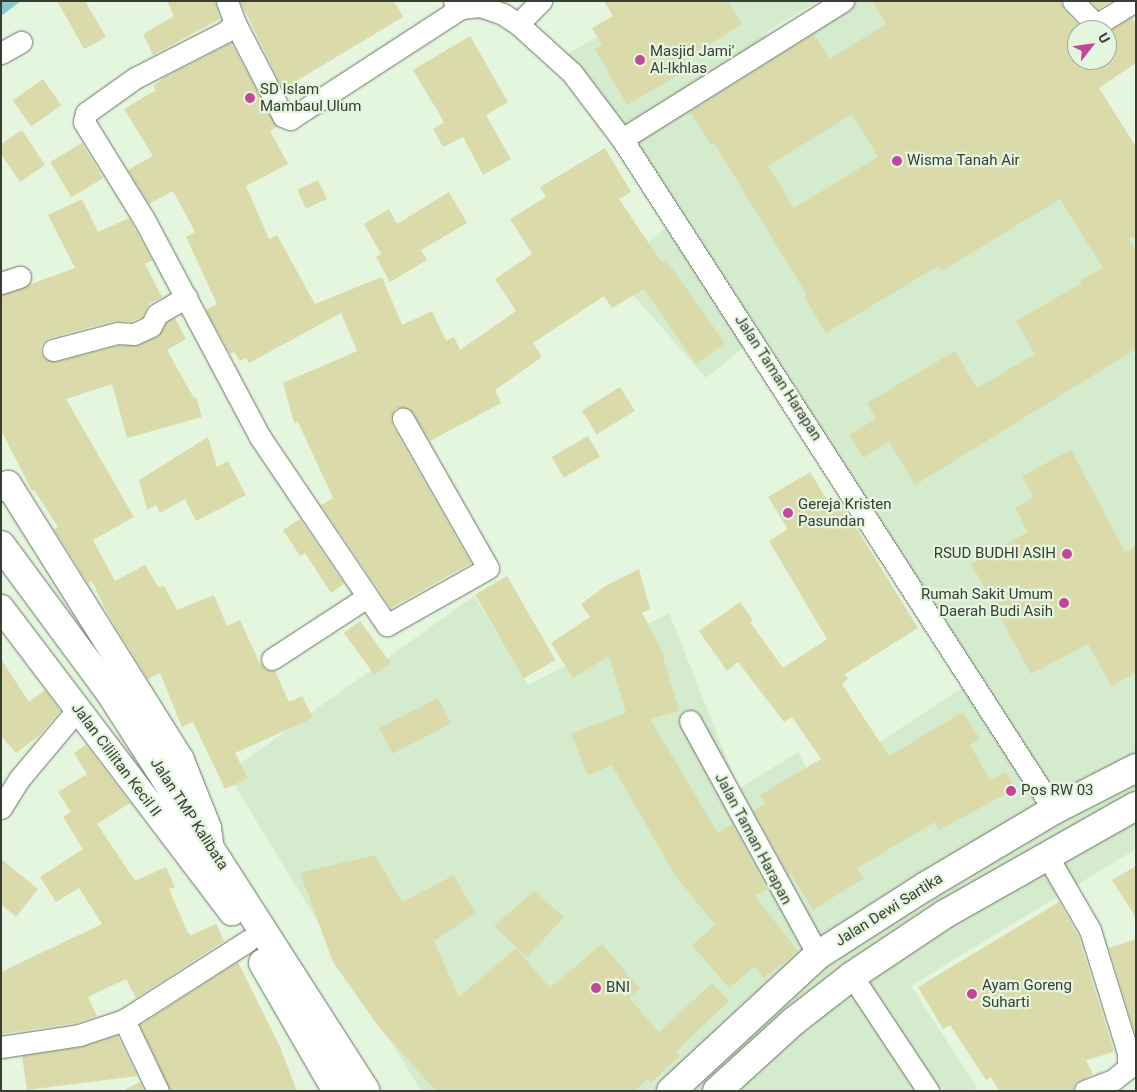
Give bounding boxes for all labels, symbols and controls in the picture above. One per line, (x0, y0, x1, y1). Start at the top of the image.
north arrow (1067, 20, 1117, 70)
text: U (1095, 30, 1113, 46)
place label: Masjid Jami' Al-Ikhlas (650, 42, 734, 77)
marker: Masjid Jami' Al-Ikhlas (634, 54, 646, 66)
place label: SD Islam Mambaul Ulum (260, 80, 361, 115)
marker: SD Islam Mambaul Ulum (244, 92, 256, 104)
place label: Wisma Tanah Air (907, 152, 1020, 170)
marker: Wisma Tanah Air (891, 155, 903, 167)
street label: Jalan Taman Harapan (731, 312, 825, 444)
place label: Gereja Kristen Pasundan (798, 495, 892, 530)
marker: Gereja Kristen Pasundan (782, 507, 794, 519)
place label: RSUD BUDHI ASIH (934, 545, 1056, 563)
marker: RSUD BUDHI ASIH (1060, 547, 1074, 561)
place label: Rumah Sakit Umum Daerah Budi Asih (921, 585, 1053, 620)
marker: Rumah Sakit Umum Daerah Budi Asih (1057, 596, 1071, 610)
street label: Jalan Cililitan Kecil II (67, 700, 165, 820)
street label: Jalan TMP Kalibata (146, 755, 232, 873)
street label: Jalan Taman Harapan (711, 770, 795, 908)
place label: Pos RW 03 (1021, 782, 1094, 800)
marker: Pos RW 03 (1005, 785, 1017, 797)
street label: Jalan Dewi Sartika (832, 870, 946, 950)
place label: Ayam Goreng Suharti (982, 976, 1072, 1011)
place label: BNI (606, 979, 630, 997)
marker: BNI (590, 982, 602, 994)
marker: Ayam Goreng Suharti (966, 988, 978, 1000)

